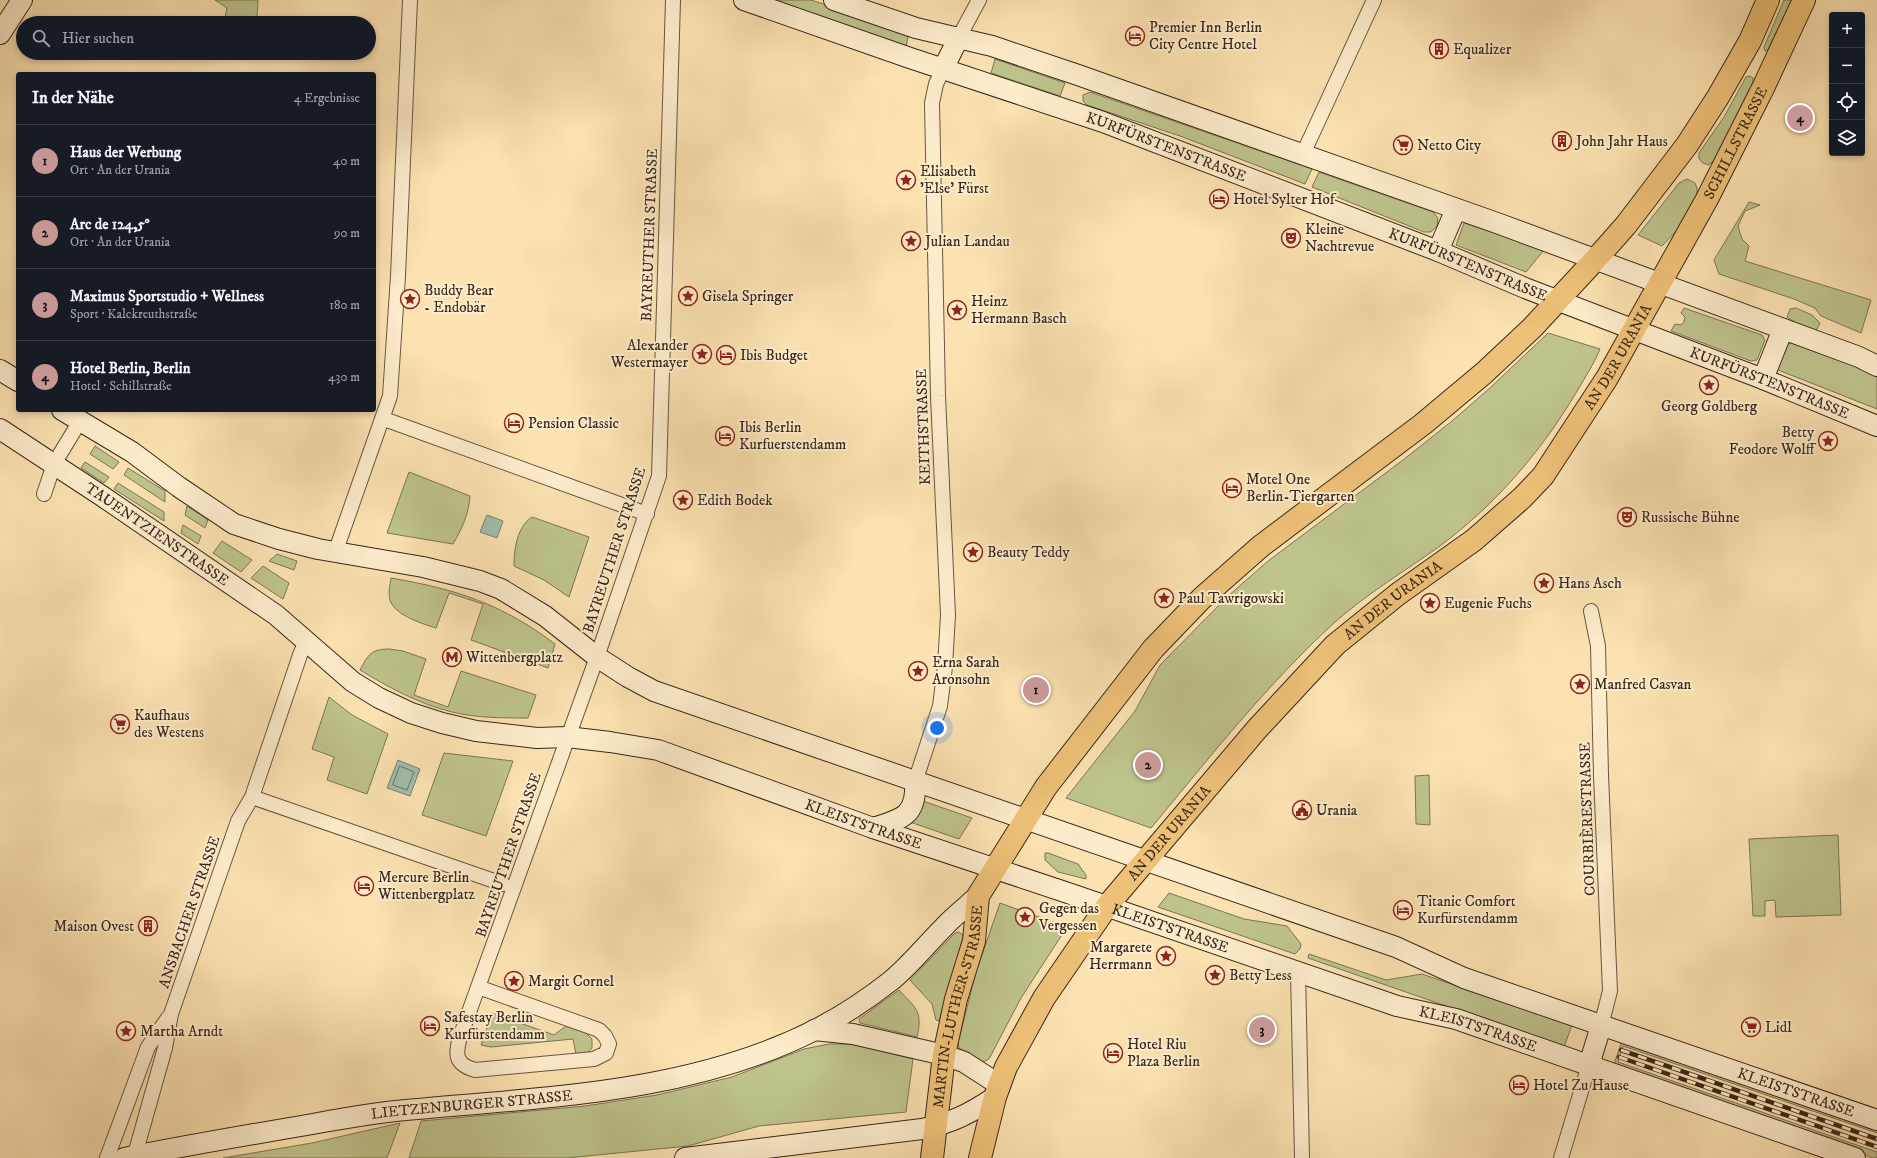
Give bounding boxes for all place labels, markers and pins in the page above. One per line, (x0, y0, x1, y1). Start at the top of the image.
place label: Premier Inn Berlin City Centre Hotel (1149, 18, 1262, 54)
hotel icon: Premier Inn Berlin City Centre Hotel (1124, 25, 1146, 47)
building icon: Equalizer (1428, 38, 1450, 60)
place label: Equalizer (1453, 40, 1512, 59)
pin: 4 (1787, 103, 1813, 133)
building icon: John Jahr Haus (1551, 130, 1573, 152)
place label: John Jahr Haus (1574, 132, 1668, 151)
supermarket icon: Netto City (1392, 134, 1414, 156)
place label: Netto City (1417, 136, 1482, 155)
place label: Elisabeth 'Else' Fürst (920, 162, 989, 198)
place icon: Elisabeth 'Else' Fürst (895, 169, 917, 191)
hotel icon: Hotel Sylter Hof (1208, 188, 1230, 210)
place label: Hotel Sylter Hof (1233, 190, 1337, 209)
place label: Kleine Nachtrevue (1305, 220, 1374, 256)
theatre icon: Kleine Nachtrevue (1280, 227, 1302, 249)
place icon: Julian Landau (900, 230, 922, 252)
place label: Julian Landau (923, 232, 1010, 251)
place label: Buddy Bear - Endobär (424, 281, 494, 317)
place icon: Gisela Springer (677, 285, 699, 307)
place label: Gisela Springer (702, 287, 794, 306)
place icon: Buddy Bear - Endobär (399, 288, 421, 310)
place label: Heinz Hermann Basch (971, 292, 1067, 328)
place icon: Heinz Hermann Basch (946, 299, 968, 321)
place label: Alexander Westermayer (610, 336, 688, 372)
place icon: Alexander Westermayer (691, 343, 713, 365)
hotel icon: Ibis Budget (715, 344, 737, 366)
place label: Ibis Budget (740, 346, 808, 365)
place icon: Georg Goldberg (1698, 374, 1720, 396)
place label: Georg Goldberg (1661, 397, 1758, 416)
hotel icon: Pension Classic (503, 412, 525, 434)
place label: Pension Classic (528, 414, 620, 433)
place label: Ibis Berlin Kurfuerstendamm (739, 418, 846, 454)
place label: Betty Feodore Wolff (1729, 423, 1817, 459)
hotel icon: Ibis Berlin Kurfuerstendamm (714, 425, 736, 447)
place icon: Betty Feodore Wolff (1817, 430, 1839, 452)
place label: Motel One Berlin-Tiergarten (1246, 470, 1355, 506)
hotel icon: Motel One Berlin-Tiergarten (1221, 477, 1243, 499)
place icon: Edith Bodek (672, 489, 694, 511)
place label: Edith Bodek (697, 491, 773, 510)
theatre icon: Russische Bühne (1616, 506, 1638, 528)
place label: Russische Bühne (1641, 508, 1739, 527)
place icon: Beauty Teddy (962, 541, 984, 563)
place label: Beauty Teddy (987, 543, 1070, 562)
place icon: Hans Asch (1533, 572, 1555, 594)
place label: Hans Asch (1558, 574, 1622, 593)
place icon: Paul Tawrigowski (1153, 587, 1175, 609)
place label: Paul Tawrigowski (1178, 589, 1284, 608)
place icon: Eugenie Fuchs (1419, 592, 1441, 614)
place label: Eugenie Fuchs (1444, 594, 1532, 613)
metro station icon: Wittenbergplatz (441, 646, 463, 668)
place label: Wittenbergplatz (465, 648, 563, 667)
place label: Erna Sarah Aronsohn (932, 653, 1000, 689)
place icon: Erna Sarah Aronsohn (907, 660, 929, 682)
place icon: Manfred Casvan (1569, 673, 1591, 695)
pin: 1 (1023, 675, 1049, 705)
place label: Manfred Casvan (1594, 675, 1692, 694)
place label: Kaufhaus des Westens (134, 706, 204, 742)
supermarket icon: Kaufhaus des Westens (109, 713, 131, 735)
pin: 2 (1135, 750, 1161, 780)
public building icon: Urania (1291, 799, 1313, 821)
place label: Urania (1316, 801, 1358, 820)
place label: Mercure Berlin Wittenbergplatz (377, 868, 475, 904)
hotel icon: Mercure Berlin Wittenbergplatz (353, 875, 375, 897)
place label: Titanic Comfort Kurfürstendamm (1417, 892, 1518, 928)
place label: Gegen das Vergessen (1038, 899, 1099, 935)
hotel icon: Titanic Comfort Kurfürstendamm (1392, 899, 1414, 921)
place icon: Gegen das Vergessen (1014, 906, 1036, 928)
building icon: Maison Ovest (137, 915, 159, 937)
place label: Maison Ovest (53, 917, 134, 936)
place label: Margarete Herrmann (1089, 938, 1152, 974)
place icon: Margarete Herrmann (1155, 945, 1177, 967)
place icon: Betty Less (1204, 964, 1226, 986)
place label: Betty Less (1229, 966, 1292, 985)
place icon: Margit Cornel (503, 970, 525, 992)
place label: Margit Cornel (528, 972, 615, 991)
place label: Safestay Berlin Kurfürstendamm (444, 1008, 545, 1044)
hotel icon: Safestay Berlin Kurfürstendamm (419, 1015, 441, 1037)
pin: 3 (1249, 1015, 1275, 1045)
supermarket icon: Lidl (1740, 1016, 1762, 1038)
place label: Lidl (1765, 1018, 1792, 1037)
place icon: Martha Arndt (115, 1020, 137, 1042)
place label: Martha Arndt (140, 1022, 223, 1041)
place label: Hotel Riu Plaza Berlin (1127, 1035, 1200, 1071)
hotel icon: Hotel Riu Plaza Berlin (1102, 1042, 1124, 1064)
hotel icon: Hotel Zu Hause (1508, 1074, 1530, 1096)
place label: Hotel Zu Hause (1533, 1076, 1629, 1095)

